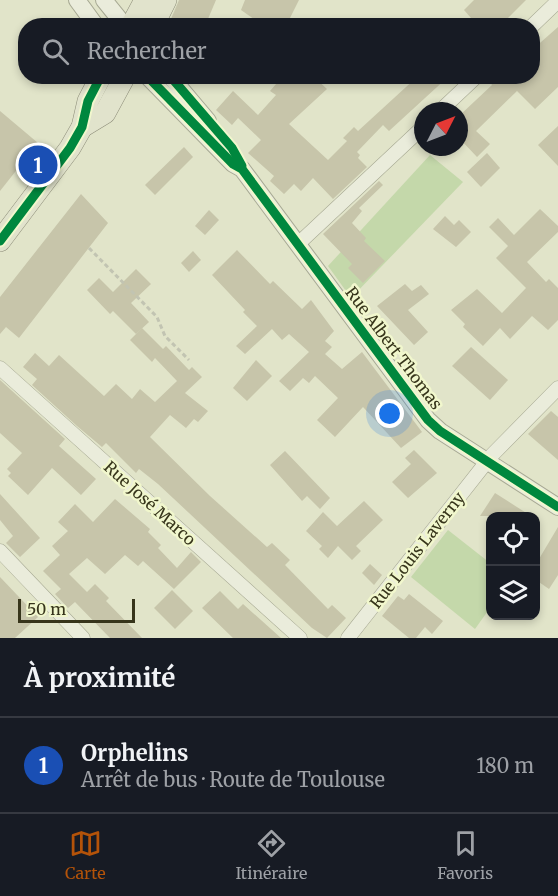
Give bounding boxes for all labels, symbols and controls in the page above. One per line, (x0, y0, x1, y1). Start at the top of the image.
search box (18, 18, 540, 84)
icon: search (39, 35, 72, 68)
text: Rechercher (87, 37, 207, 65)
north arrow (414, 102, 468, 156)
pin: 1 (18, 142, 57, 188)
street label: Rue Albert Thomas (341, 283, 447, 413)
your location (375, 399, 404, 428)
street label: Rue José Marco (100, 457, 200, 549)
street label: Rue Louis Laverny (365, 487, 469, 612)
map controls (486, 512, 540, 620)
button: locate (486, 512, 540, 566)
button: layers (486, 566, 540, 620)
scale bar (18, 596, 135, 624)
text: 50 m (27, 599, 66, 619)
text: À proximité (24, 661, 175, 694)
text: Orphelins (81, 739, 188, 767)
text: 1 (39, 753, 48, 778)
text: 180 m (476, 753, 534, 778)
text: Arrêt de bus · Route de Toulouse (81, 767, 385, 792)
tab: Carte (65, 827, 106, 883)
tab: Itinéraire (235, 827, 307, 883)
tab: Favoris (437, 827, 493, 883)

